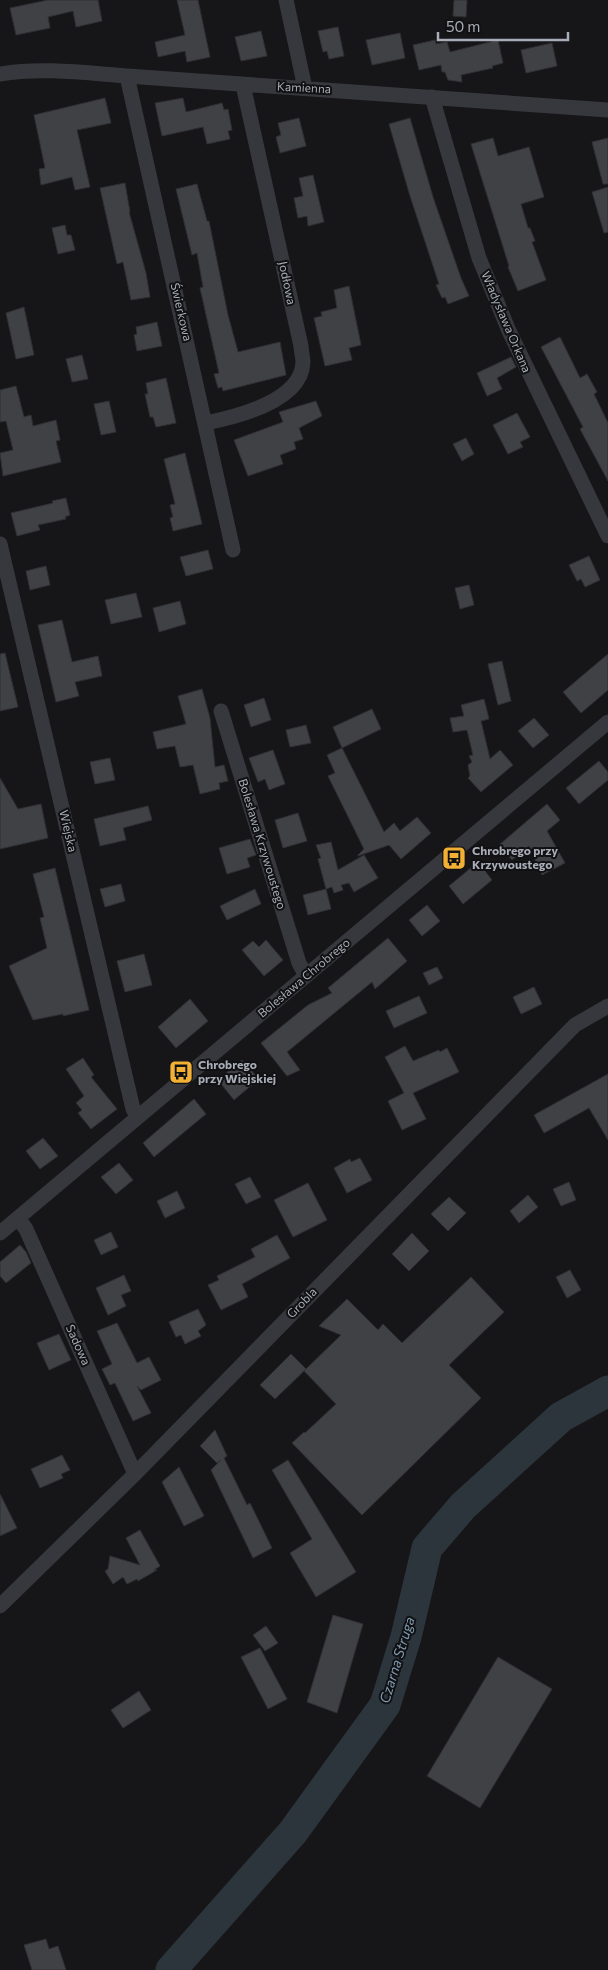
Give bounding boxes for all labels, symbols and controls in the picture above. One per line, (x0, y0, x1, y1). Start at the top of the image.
scale bar (438, 10, 568, 42)
text: 50 m (446, 17, 480, 35)
street label: Kamienna (277, 79, 332, 95)
street label: Jodłowa (276, 260, 299, 306)
street label: Władysława Orkana (479, 269, 535, 374)
street label: Świerkowa (168, 281, 195, 342)
street label: Bolesława Krzywoustego (236, 777, 290, 911)
street label: Wiejska (57, 808, 81, 853)
place label: Chrobrego przy Krzywoustego (472, 843, 558, 871)
bus stop icon: Chrobrego przy Krzywoustego (441, 845, 467, 871)
street label: Bolesława Chrobrego (254, 935, 352, 1020)
place label: Chrobrego przy Wiejskiej (198, 1057, 276, 1085)
bus stop icon: Chrobrego przy Wiejskiej (168, 1059, 194, 1085)
street label: Grobla (283, 1284, 319, 1320)
street label: Sadowa (64, 1322, 94, 1367)
water label: Czarna Struga (375, 1615, 418, 1705)

